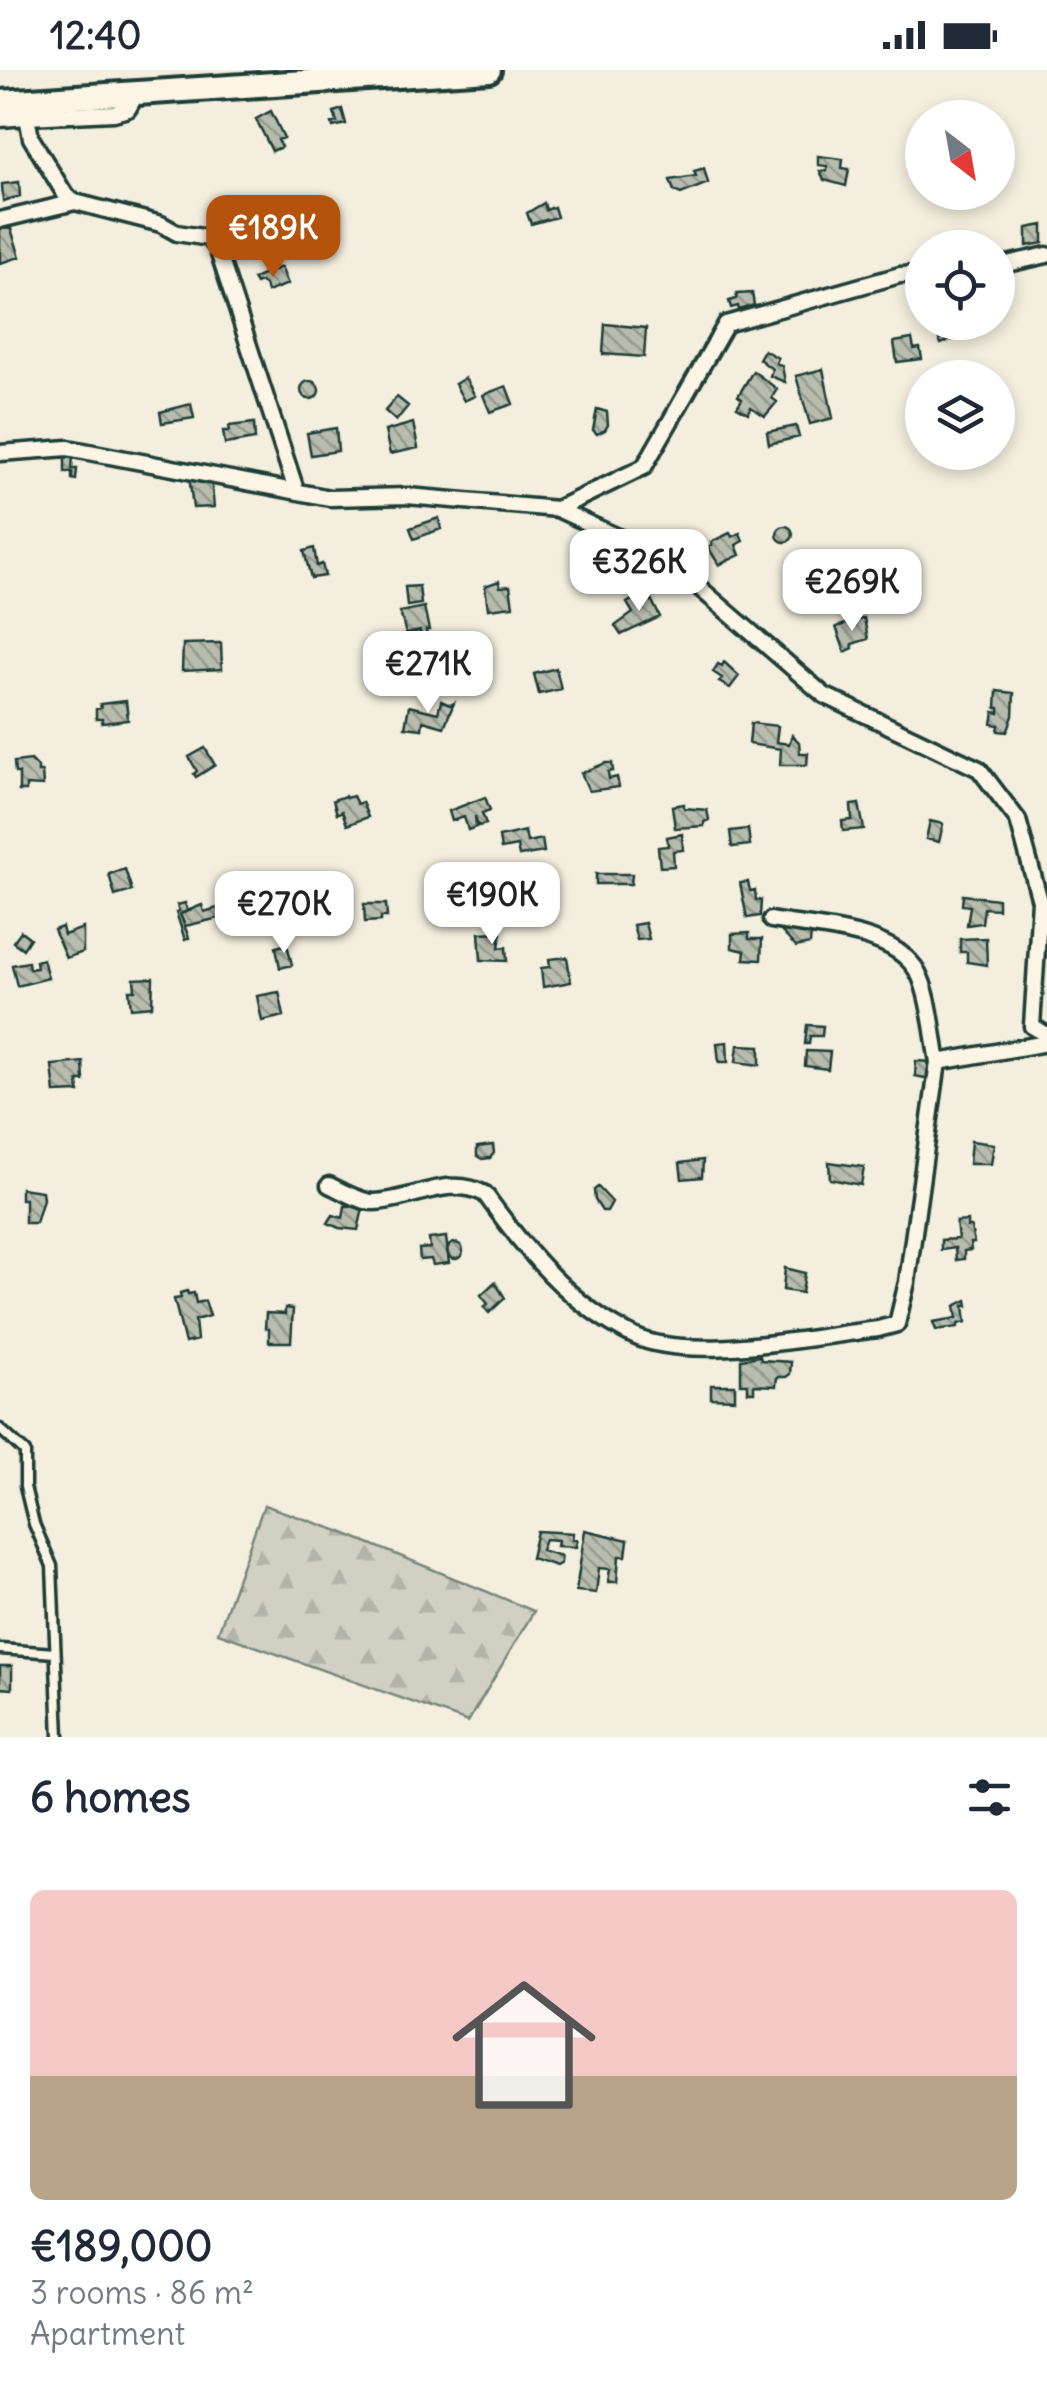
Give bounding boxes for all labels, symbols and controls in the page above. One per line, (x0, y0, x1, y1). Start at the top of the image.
text: 12:40 (50, 12, 141, 59)
north arrow (905, 100, 1015, 210)
map controls (905, 100, 1015, 470)
pin: €189K (203, 195, 343, 280)
text: €189K (228, 207, 318, 248)
button: locate (905, 230, 1015, 340)
button: layers (905, 360, 1015, 470)
pin: €326K (569, 529, 709, 614)
text: €326K (592, 541, 686, 582)
pin: €269K (782, 549, 922, 634)
text: €269K (805, 561, 899, 602)
pin: €271K (358, 631, 498, 716)
text: €271K (385, 643, 471, 684)
pin: €190K (422, 862, 562, 947)
pin: €270K (214, 871, 354, 956)
text: €190K (446, 874, 538, 915)
text: €270K (237, 883, 331, 924)
icon: filters (962, 1770, 1017, 1825)
text: 6 homes (30, 1771, 191, 1823)
icon: home (434, 1955, 614, 2135)
text: €189,000 (30, 2220, 212, 2272)
text: 3 rooms · 86 m² (30, 2272, 254, 2313)
text: Apartment (30, 2313, 185, 2354)

